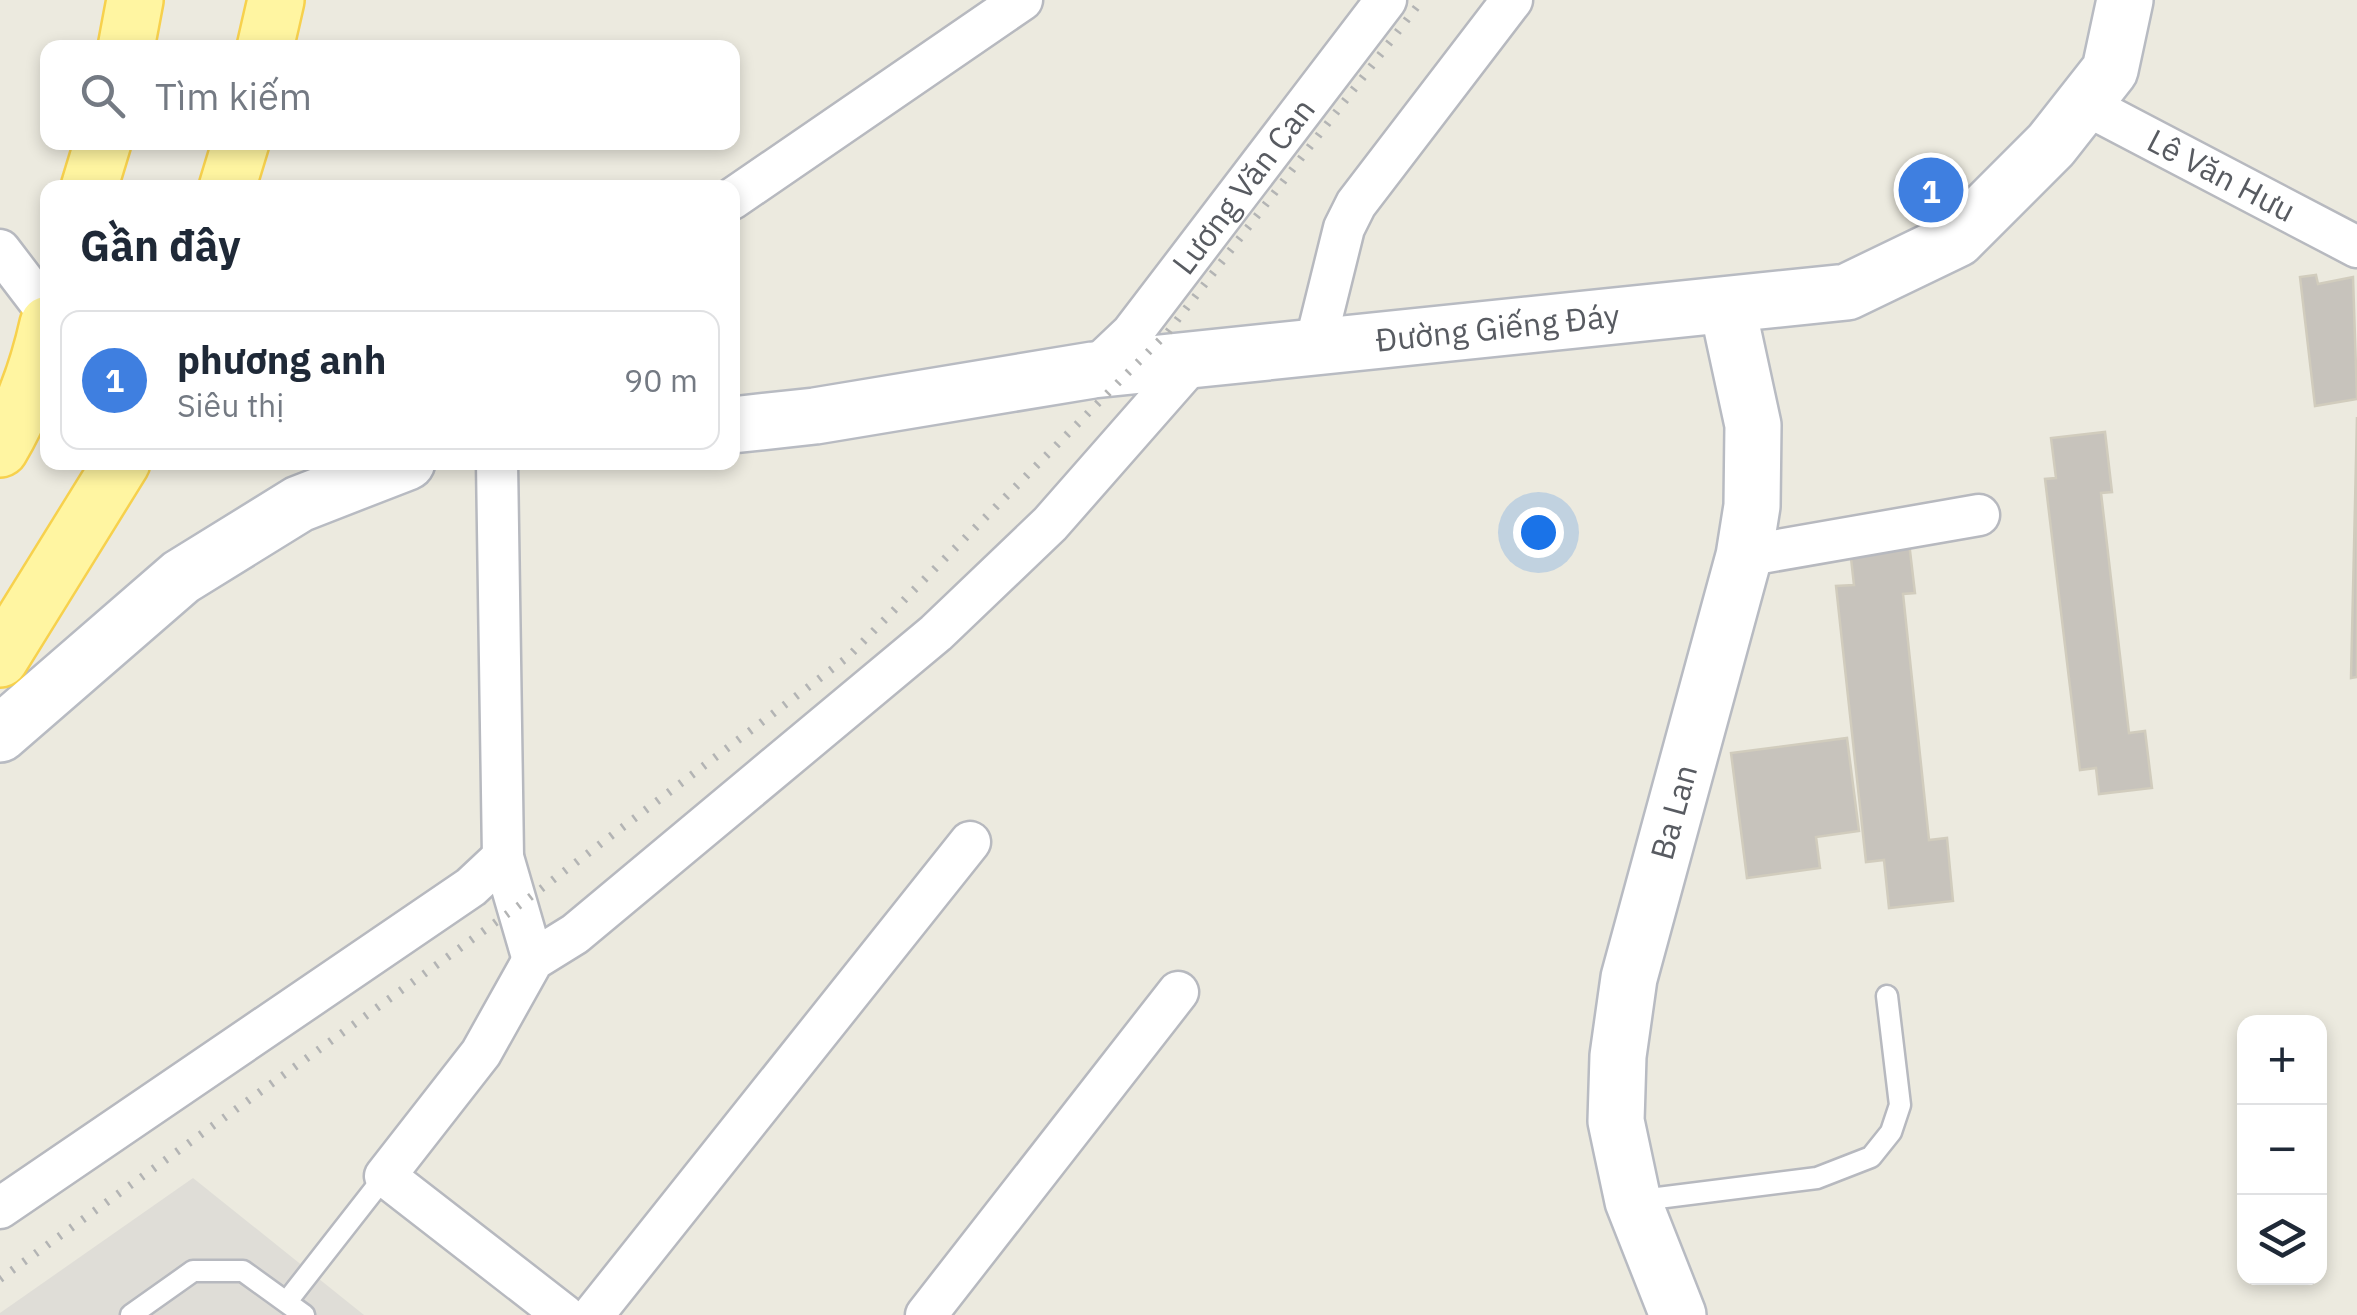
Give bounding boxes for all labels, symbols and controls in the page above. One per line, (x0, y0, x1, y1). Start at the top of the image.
search box (40, 40, 740, 150)
icon: search (75, 68, 130, 123)
text: Tìm kiếm (155, 71, 312, 120)
street label: Lương Văn Can (1162, 89, 1324, 283)
street label: Lê Văn Hưu (2141, 119, 2303, 231)
pin: 1 (1898, 152, 1964, 228)
text: Gần đây (80, 218, 241, 273)
street label: Đường Giếng Đáy (1373, 294, 1622, 361)
text: phương anh (177, 335, 386, 384)
text: 1 (105, 359, 124, 401)
text: 90 m (624, 359, 698, 401)
text: Siêu thị (177, 384, 284, 426)
your location (1513, 507, 1564, 558)
street label: Ba Lan (1640, 760, 1706, 864)
map controls (2237, 1015, 2327, 1285)
button: + (2237, 1015, 2327, 1105)
button: − (2237, 1105, 2327, 1195)
button: layers (2237, 1195, 2327, 1285)

